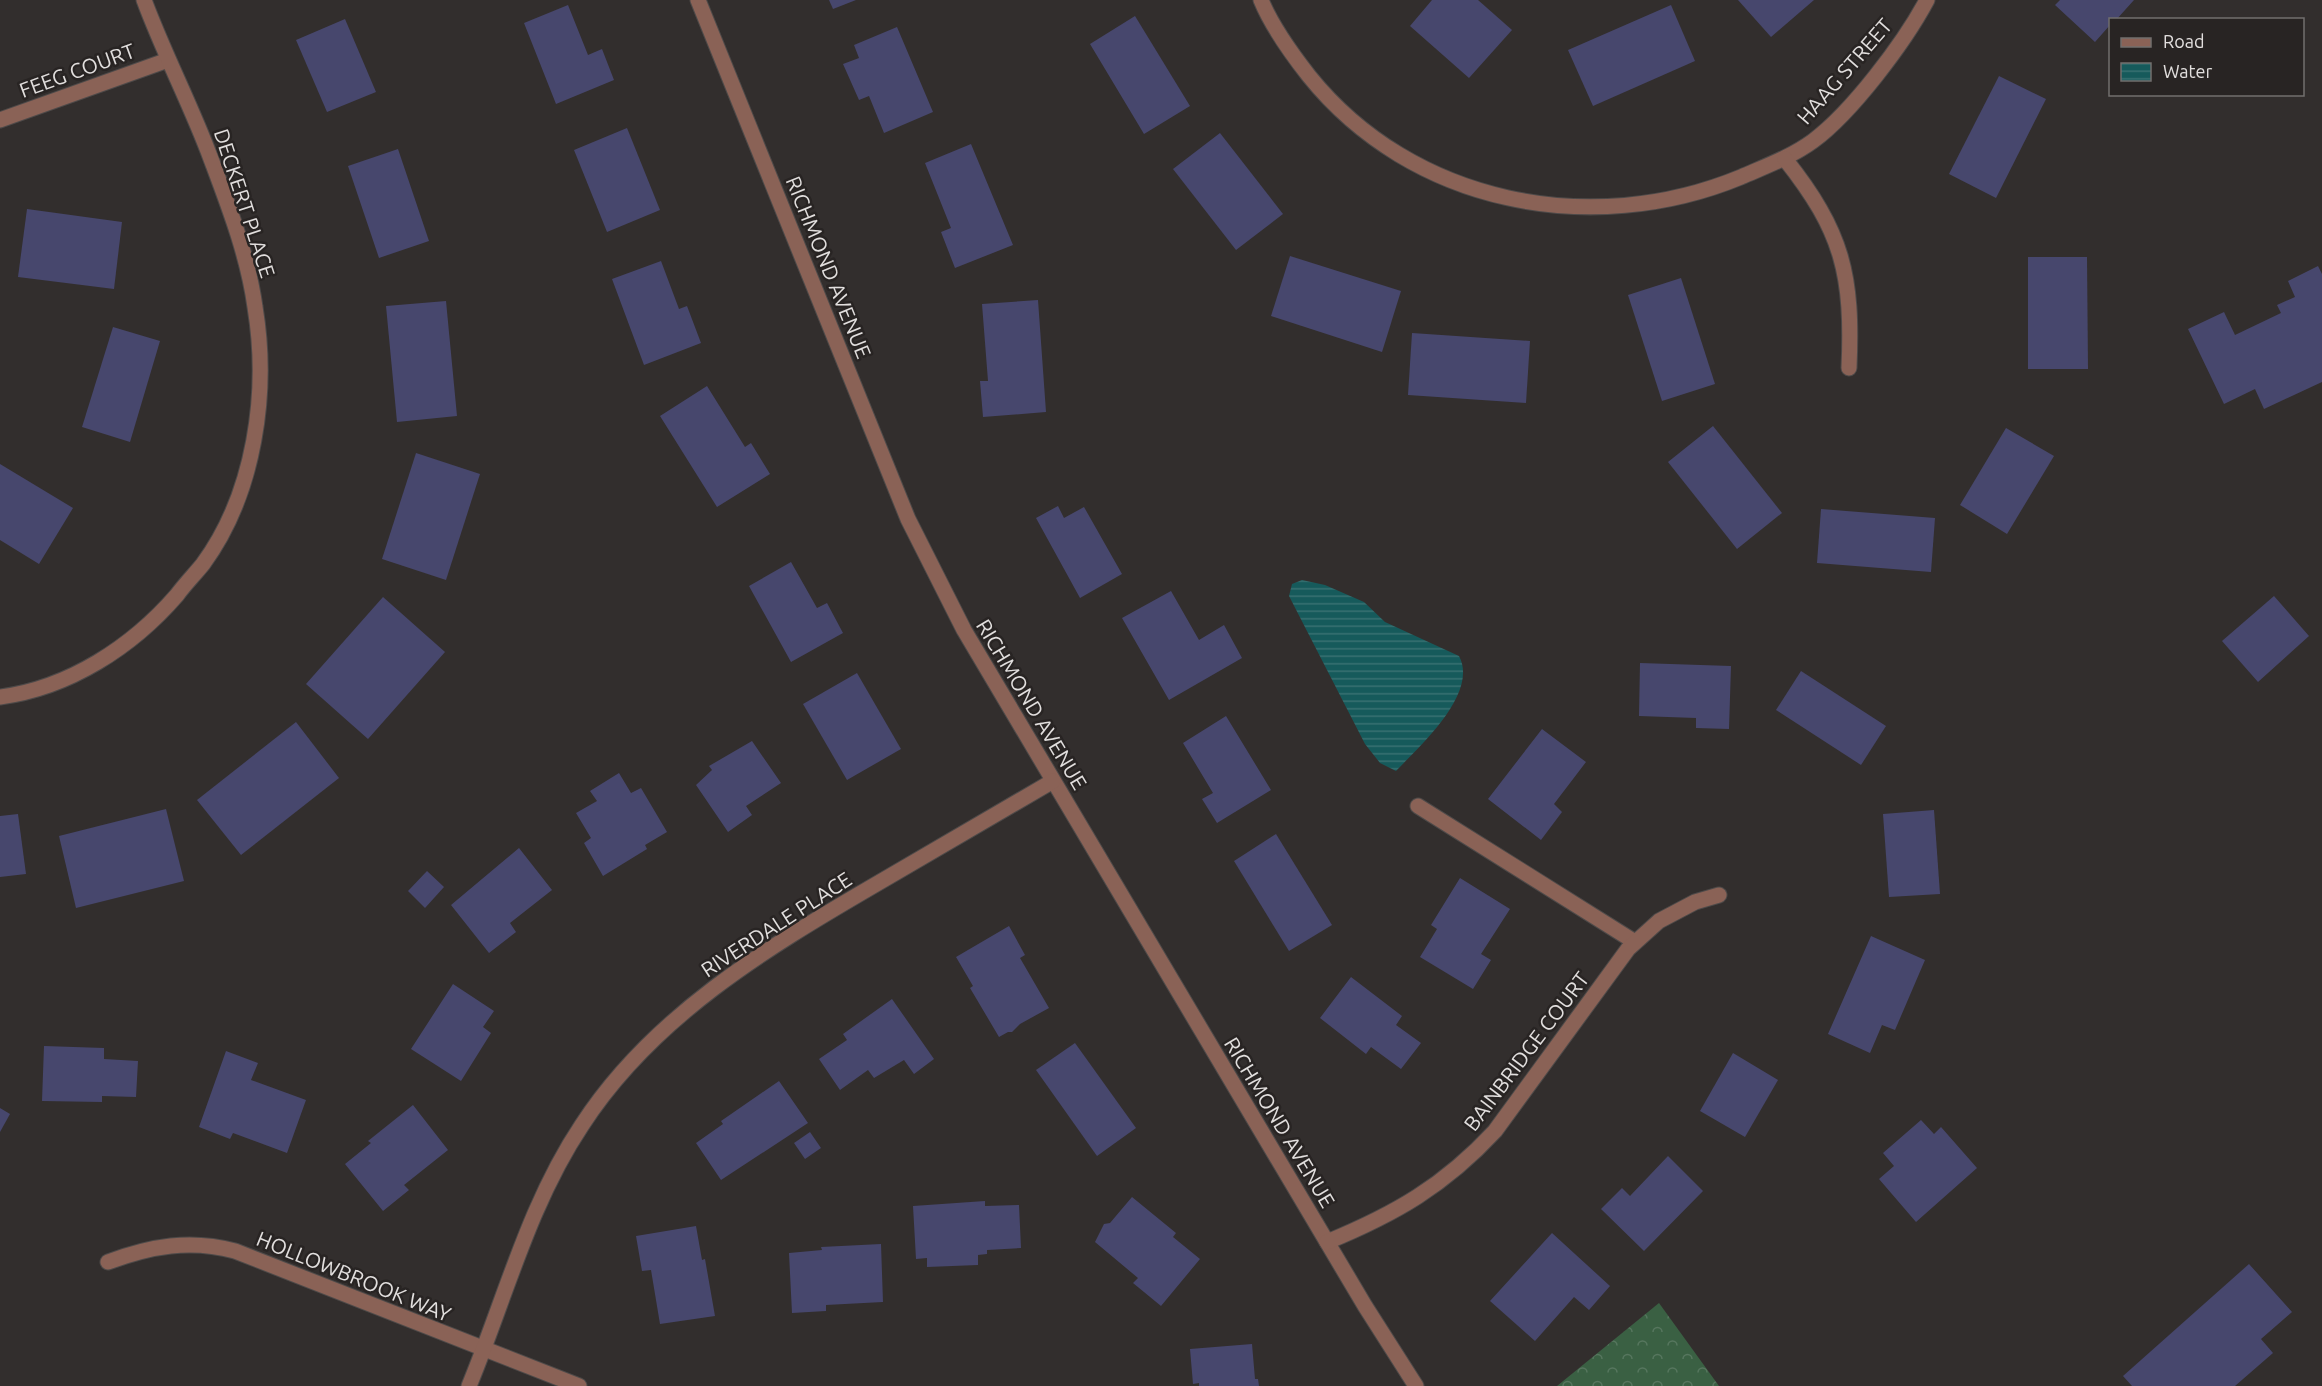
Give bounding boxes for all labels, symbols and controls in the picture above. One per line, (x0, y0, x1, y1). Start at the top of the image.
street label: HAAG STREET (1792, 13, 1897, 129)
legend (2109, 18, 2304, 96)
text: Road (2163, 31, 2205, 51)
street label: FEEG COURT (16, 38, 138, 102)
text: Water (2163, 61, 2213, 81)
street label: DECKERT PLACE (210, 125, 280, 281)
street label: RICHMOND AVENUE (782, 173, 876, 361)
street label: RICHMOND AVENUE (972, 615, 1092, 793)
street label: RIVERDALE PLACE (696, 867, 856, 981)
street label: BAINBRIDGE COURT (1458, 967, 1594, 1135)
street label: RICHMOND AVENUE (1220, 1033, 1340, 1211)
street label: HOLLOWBROOK WAY (253, 1226, 455, 1326)

